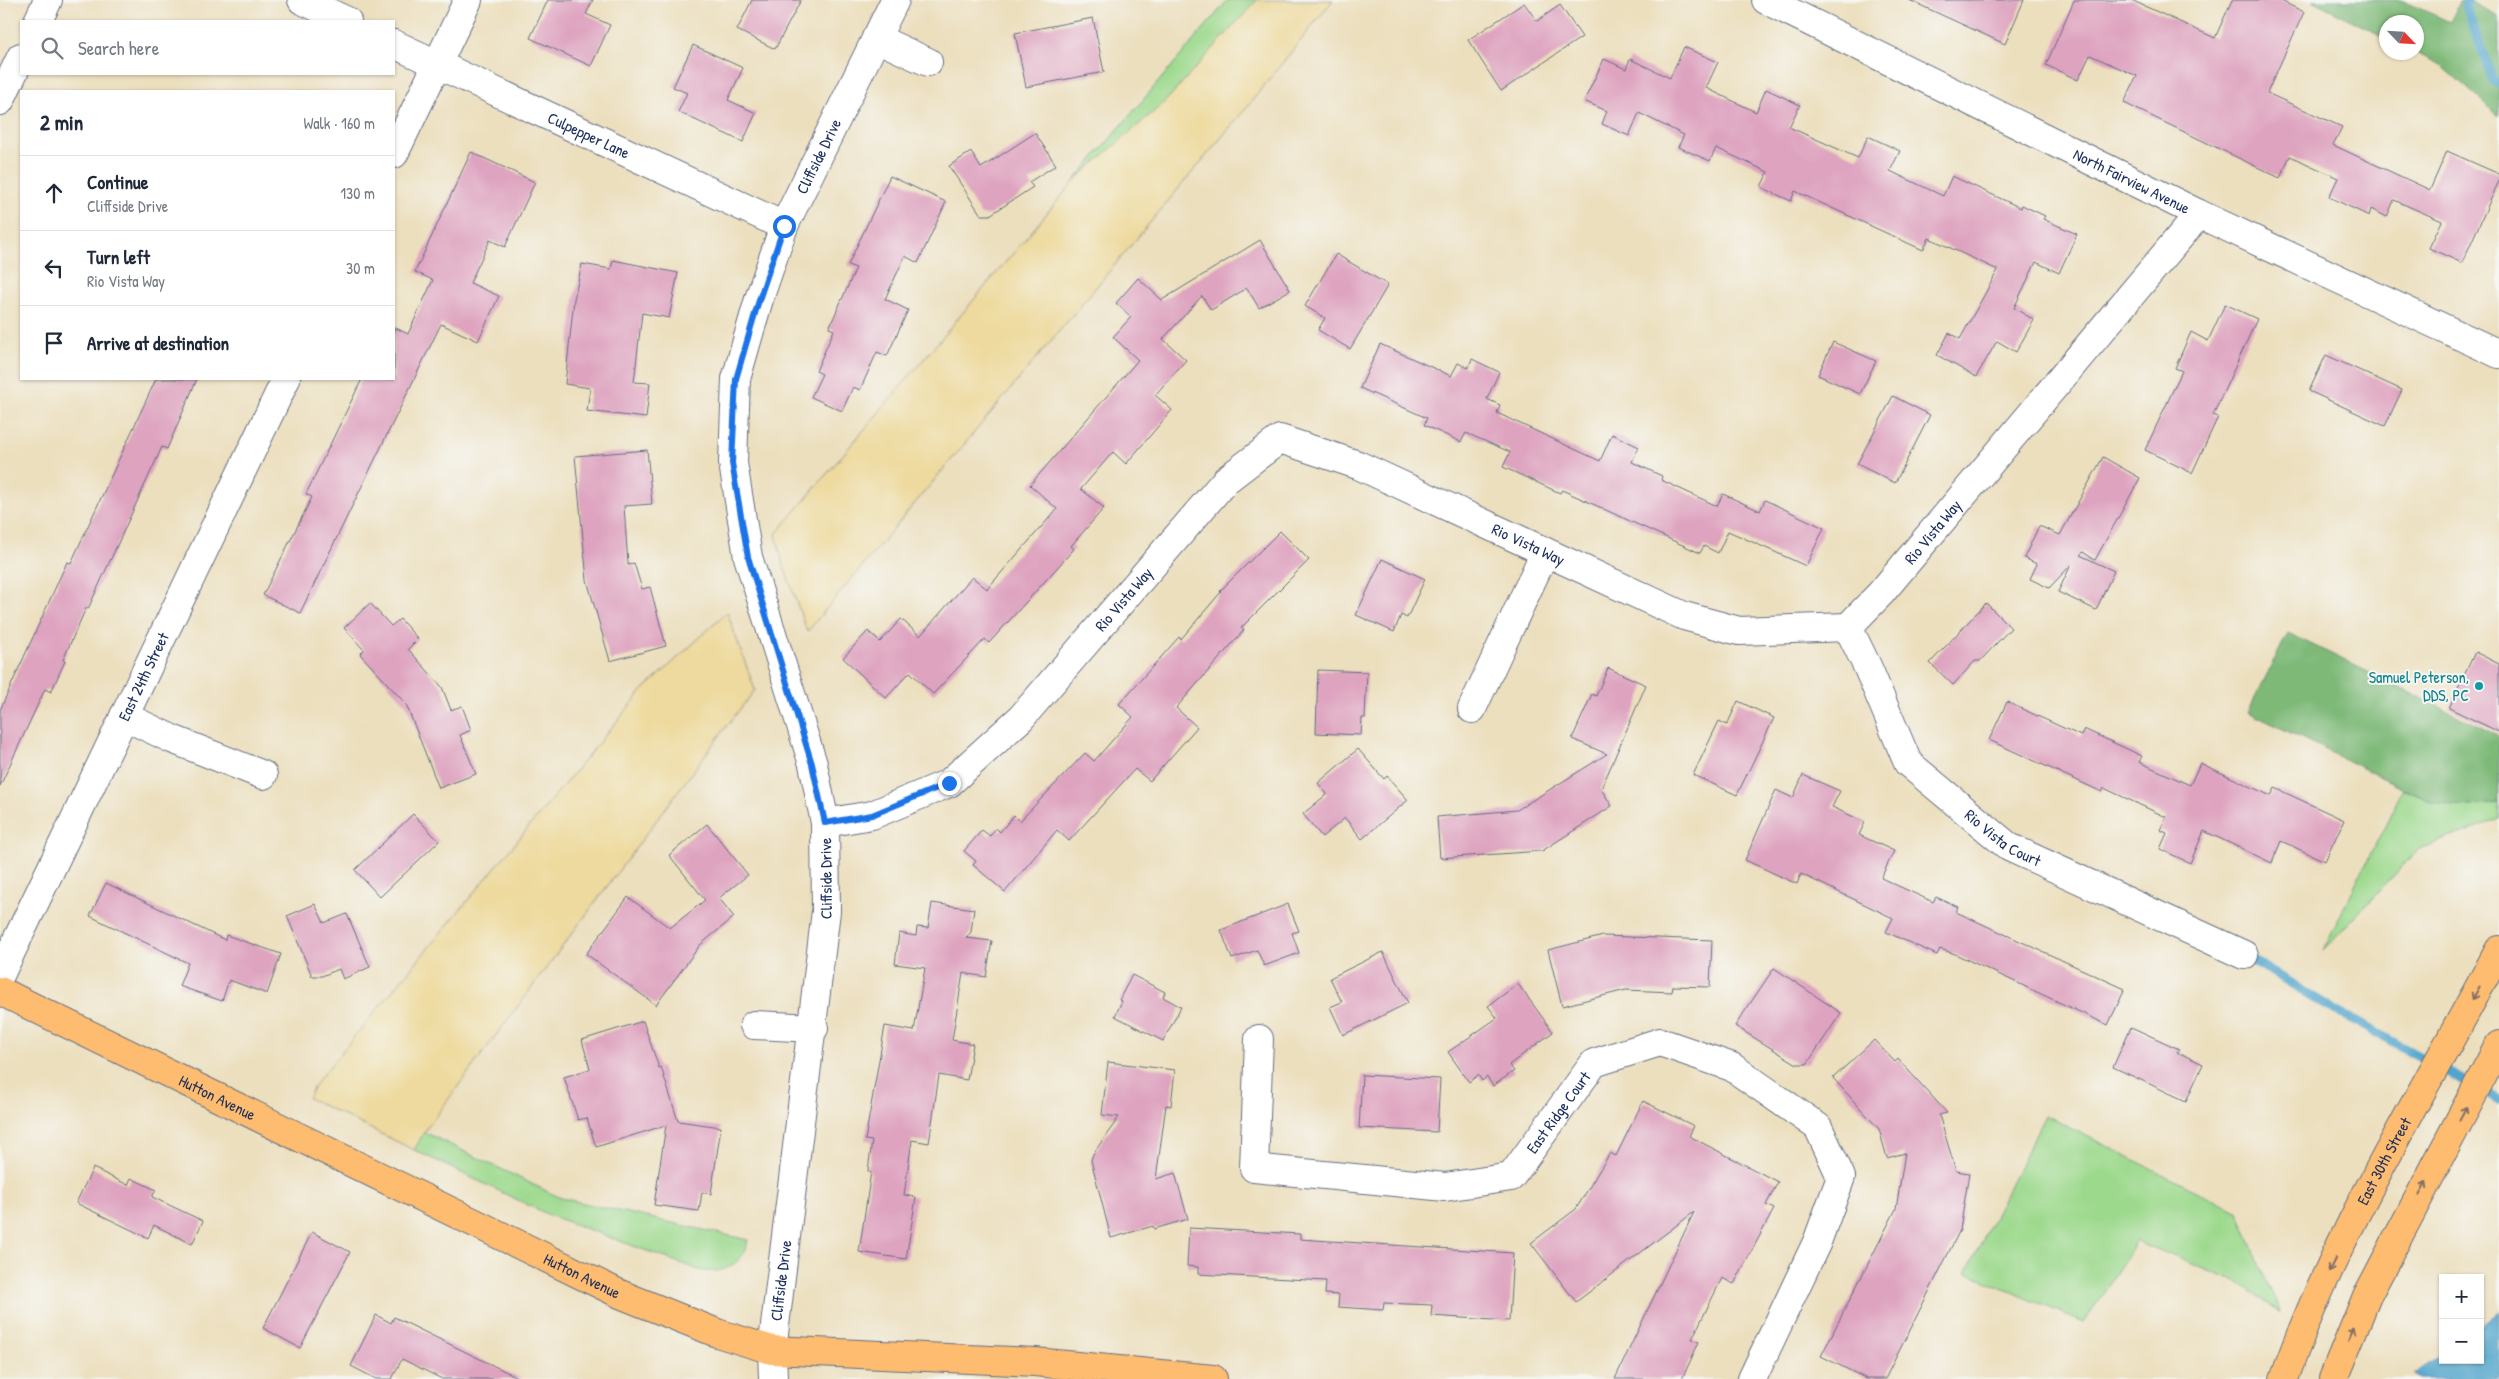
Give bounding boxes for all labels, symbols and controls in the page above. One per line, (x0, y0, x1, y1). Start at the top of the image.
north arrow (2379, 15, 2424, 60)
search box (20, 20, 395, 75)
icon: search (38, 34, 66, 62)
text: Search here (78, 35, 159, 61)
street label: Culpepper Lane (544, 106, 634, 164)
text: 2 min (40, 108, 83, 137)
text: Walk · 160 m (303, 112, 375, 134)
street label: Cliffside Drive (791, 114, 846, 197)
street label: North Fairview Avenue (2070, 143, 2194, 219)
text: Continue (87, 169, 148, 195)
icon: ahead (40, 179, 68, 207)
text: 130 m (340, 182, 375, 204)
text: Cliffside Drive (87, 195, 168, 217)
route start (773, 215, 796, 238)
text: Turn left (87, 244, 150, 270)
icon: left (40, 254, 68, 282)
text: 30 m (346, 257, 375, 279)
text: Rio Vista Way (87, 270, 165, 292)
icon: arrive (40, 329, 68, 357)
text: Arrive at destination (87, 330, 229, 356)
street label: Rio Vista Way (1899, 494, 1966, 569)
street label: Rio Vista Way (1488, 518, 1569, 570)
street label: Rio Vista Way (1090, 562, 1157, 636)
street label: East 24th Street (113, 628, 174, 724)
place label: Samuel Peterson, DDS, PC (2369, 666, 2469, 706)
marker: Samuel Peterson, DDS, PC (2473, 680, 2485, 692)
route end (938, 772, 961, 795)
street label: Rio Vista Court (1960, 804, 2045, 871)
street label: Cliffside Drive (814, 837, 837, 920)
one-way arrow (2471, 985, 2481, 1000)
street label: East Ridge Court (1521, 1066, 1596, 1158)
street label: Hutton Avenue (175, 1069, 260, 1126)
one-way arrow (2458, 1106, 2468, 1121)
street label: East 30th Street (2351, 1113, 2416, 1209)
one-way arrow (2419, 1181, 2428, 1196)
street label: Cliffside Drive (765, 1238, 796, 1322)
street label: Hutton Avenue (540, 1247, 625, 1304)
one-way arrow (2326, 1257, 2336, 1272)
map controls (2439, 1274, 2484, 1364)
button: + (2439, 1274, 2484, 1319)
button: − (2439, 1319, 2484, 1364)
one-way arrow (2346, 1327, 2356, 1342)

